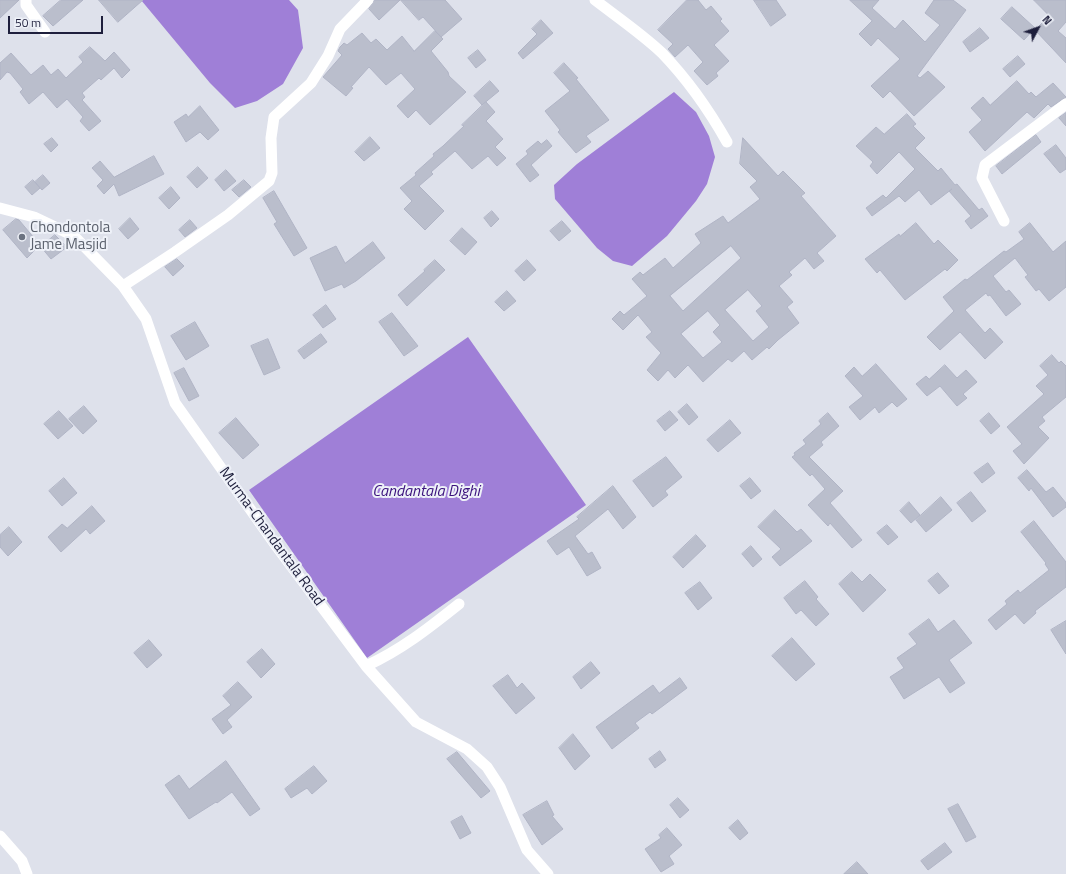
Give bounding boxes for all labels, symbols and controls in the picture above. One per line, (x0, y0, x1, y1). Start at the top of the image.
scale bar (10, 8, 105, 34)
north arrow (1018, 8, 1058, 48)
text: N (1039, 12, 1056, 28)
text: 50 m (15, 13, 41, 32)
place label: Chondontola Jame Masjid (30, 219, 110, 254)
marker: Chondontola Jame Masjid (17, 232, 27, 242)
street label: Murma-Chandantala Road (215, 464, 327, 610)
water label: Candantala Dighi (372, 482, 480, 502)

